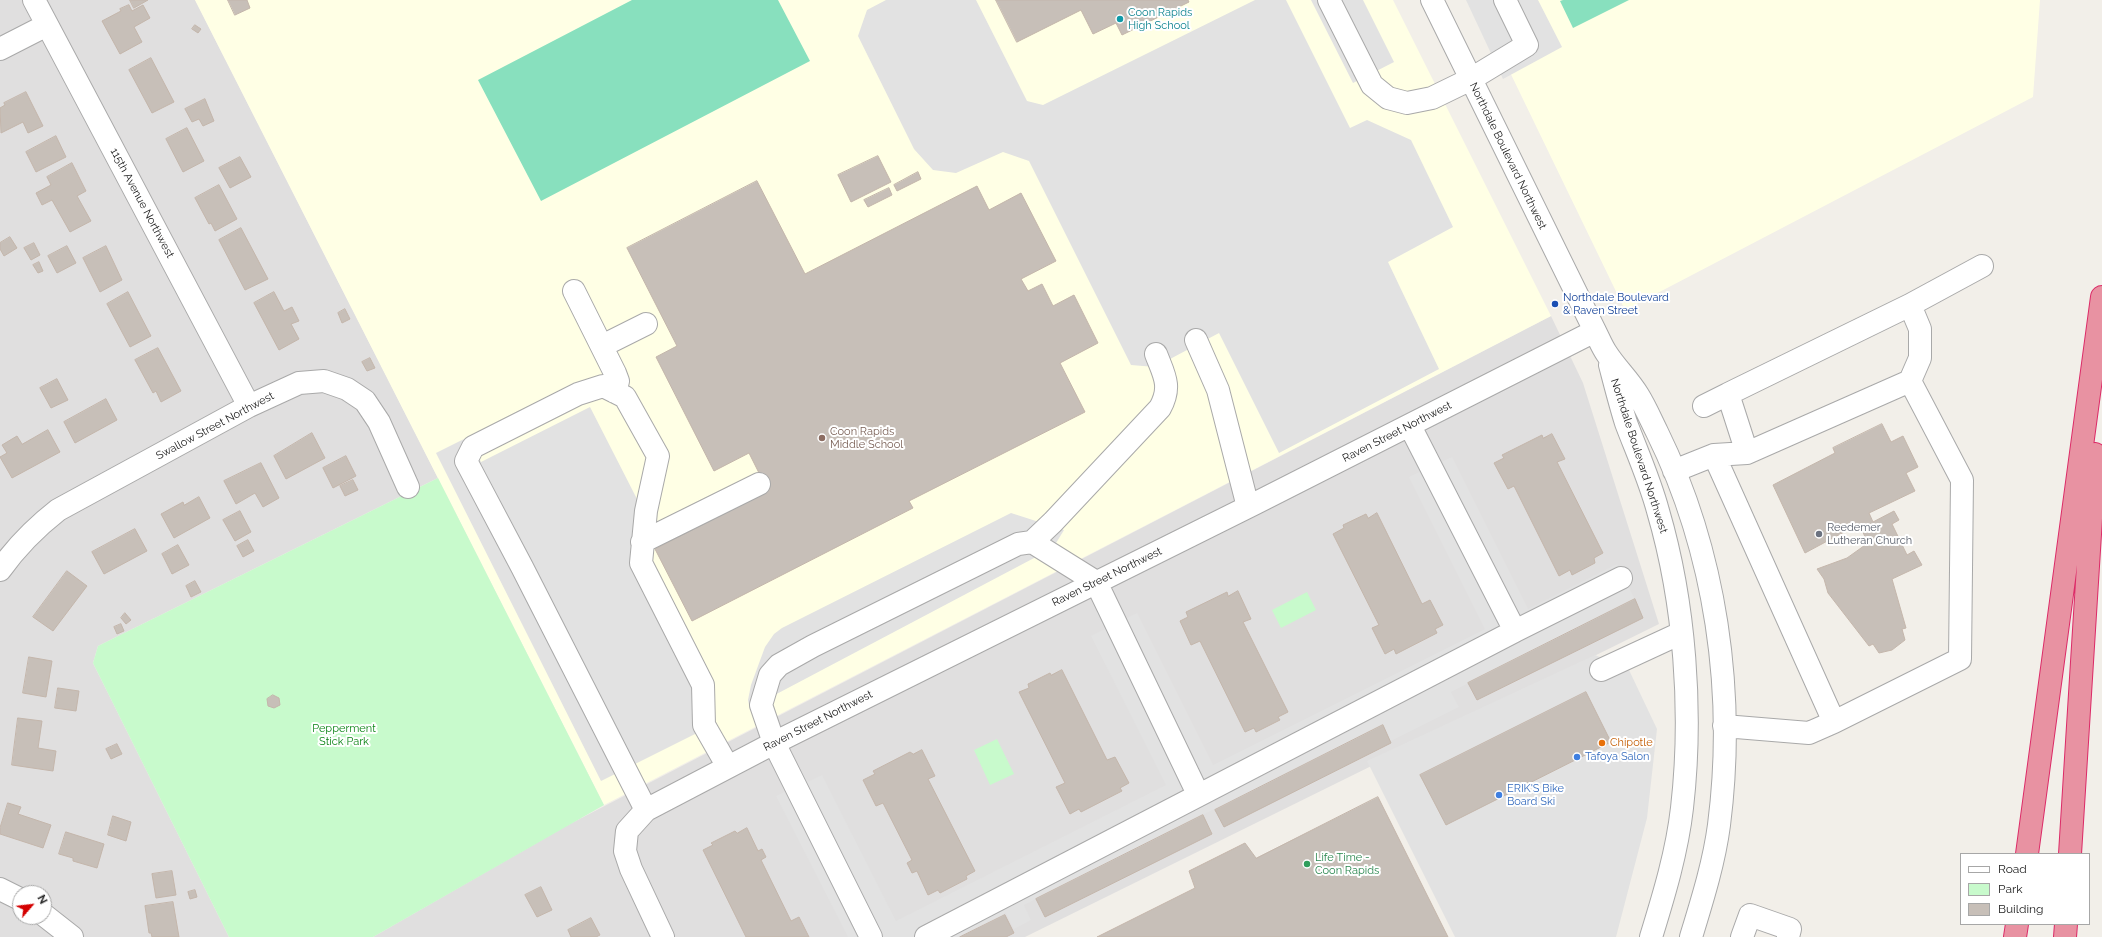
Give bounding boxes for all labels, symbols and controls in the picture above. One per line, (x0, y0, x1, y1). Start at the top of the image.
place label: Coon Rapids High School (1128, 6, 1192, 32)
marker: Coon Rapids High School (1115, 14, 1125, 24)
street label: Northdale Boulevard Northwest (1467, 80, 1549, 232)
street label: 115th Avenue Northwest (107, 146, 177, 260)
place label: Northdale Boulevard & Raven Street (1563, 291, 1669, 317)
marker: Northdale Boulevard & Raven Street (1550, 299, 1560, 309)
street label: Northdale Boulevard Northwest (1608, 377, 1670, 535)
street label: Swallow Street Northwest (154, 389, 276, 463)
street label: Raven Street Northwest (1340, 399, 1454, 465)
place label: Coon Rapids Middle School (830, 425, 903, 451)
marker: Coon Rapids Middle School (817, 433, 827, 443)
place label: Reedemer Lutheran Church (1827, 521, 1912, 547)
marker: Reedemer Lutheran Church (1814, 529, 1824, 539)
street label: Raven Street Northwest (1050, 545, 1164, 609)
street label: Raven Street Northwest (761, 688, 875, 754)
park label: Pepperment Stick Park (312, 722, 376, 748)
place label: Chipotle (1610, 736, 1653, 750)
marker: Chipotle (1597, 738, 1607, 748)
place label: Tafoya Salon (1585, 750, 1650, 764)
marker: Tafoya Salon (1572, 752, 1582, 762)
place label: ERIK'S Bike Board Ski (1507, 782, 1564, 808)
marker: ERIK'S Bike Board Ski (1494, 790, 1504, 800)
place label: Life Time - Coon Rapids (1315, 851, 1379, 877)
legend (1960, 853, 2090, 925)
marker: Life Time - Coon Rapids (1302, 859, 1312, 869)
text: Road (1998, 862, 2027, 876)
text: Park (1998, 882, 2023, 896)
north arrow (12, 885, 52, 925)
text: N (34, 893, 50, 906)
text: Building (1998, 902, 2044, 916)

